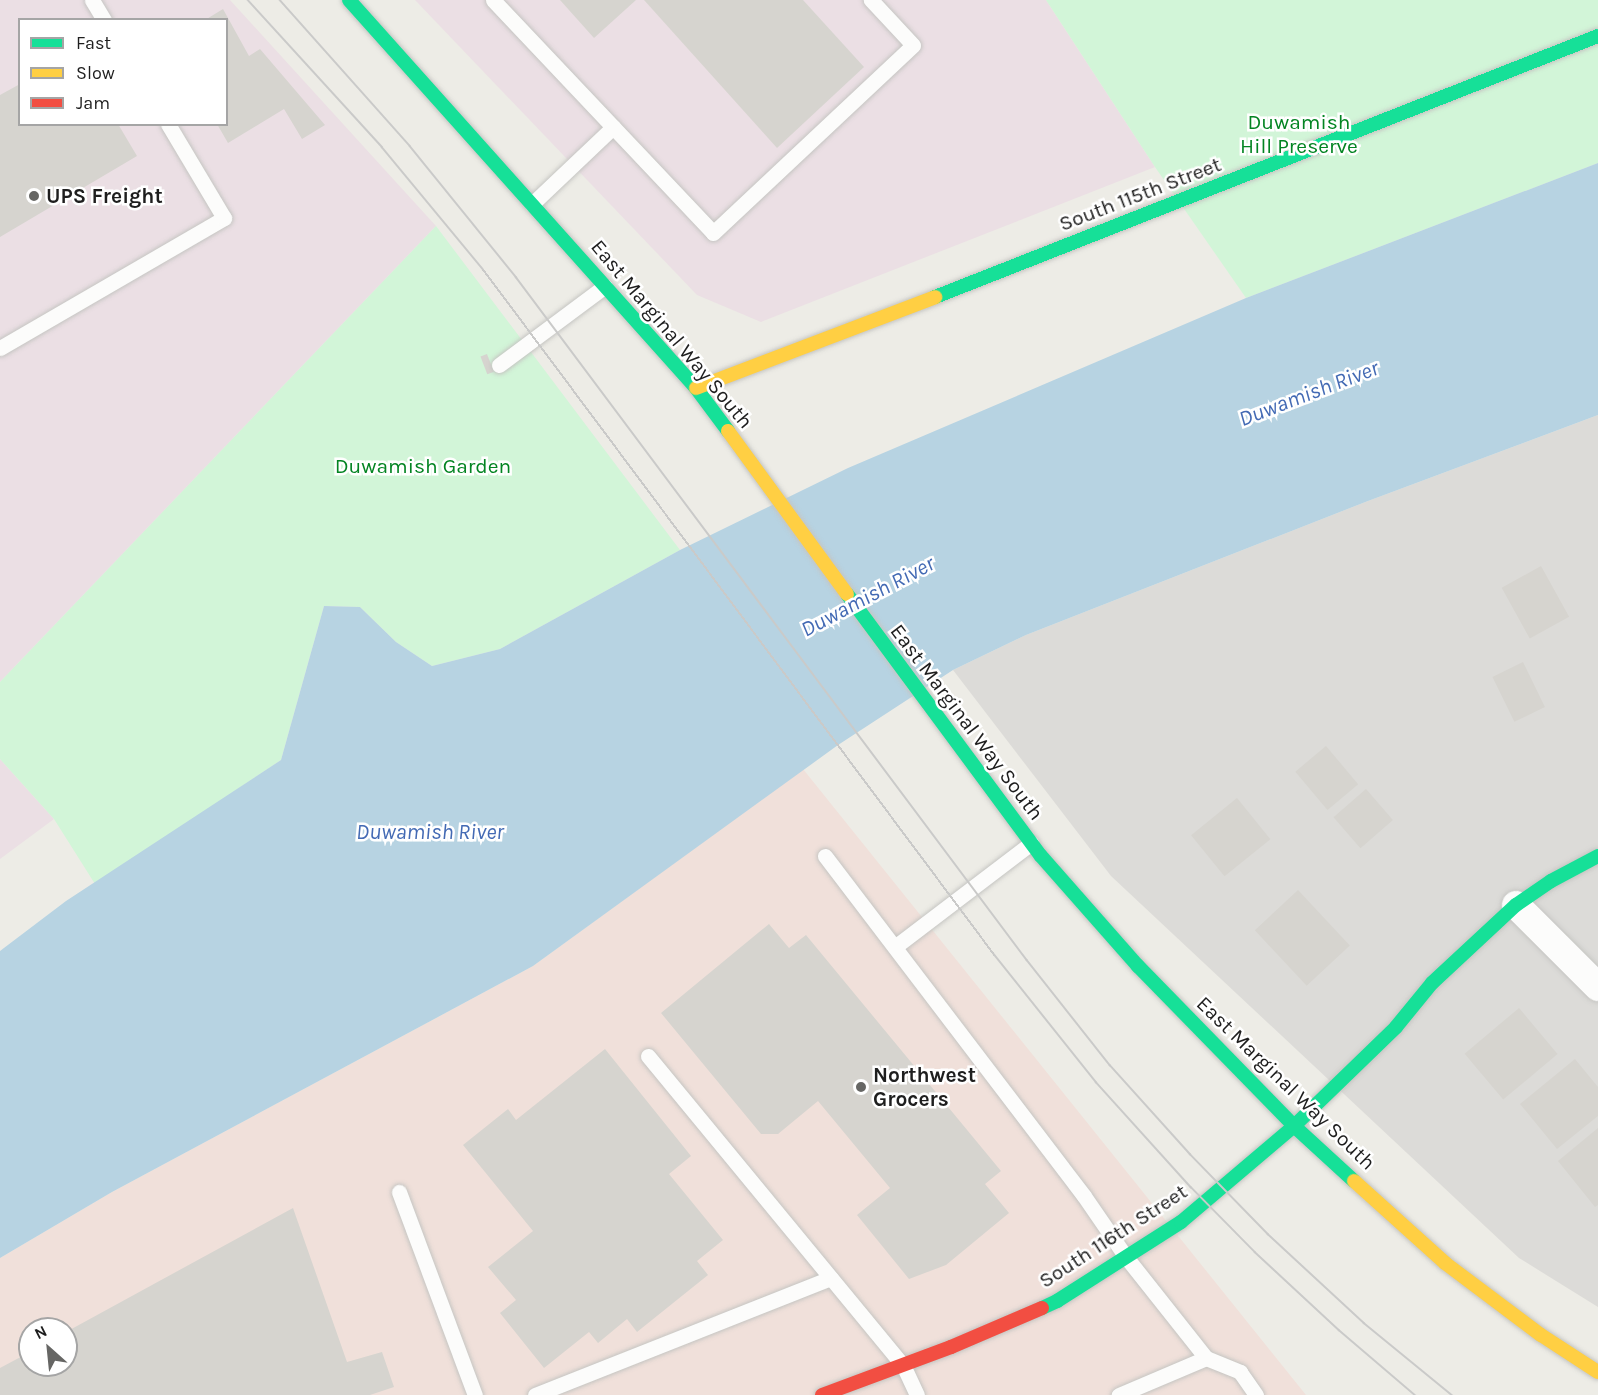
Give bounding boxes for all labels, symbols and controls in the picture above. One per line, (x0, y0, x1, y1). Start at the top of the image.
legend (18, 18, 228, 126)
text: Fast (76, 32, 111, 54)
text: Slow (76, 62, 115, 84)
text: Jam (76, 92, 110, 114)
park label: Duwamish Hill Preserve (1240, 109, 1358, 159)
street label: South 115th Street (1055, 152, 1225, 236)
place label: UPS Freight (46, 183, 163, 209)
marker: UPS Freight (27, 189, 41, 203)
street label: East Marginal Way South (586, 234, 758, 434)
water label: Duwamish River (1235, 355, 1383, 433)
park label: Duwamish Garden (335, 453, 511, 479)
water label: Duwamish River (797, 551, 939, 643)
street label: East Marginal Way South (885, 619, 1049, 825)
water label: Duwamish River (356, 820, 504, 846)
street label: East Marginal Way South (1191, 991, 1381, 1175)
place label: Northwest Grocers (873, 1062, 976, 1112)
marker: Northwest Grocers (854, 1080, 868, 1094)
street label: South 116th Street (1034, 1179, 1192, 1293)
north arrow (18, 1317, 78, 1377)
text: N (31, 1321, 50, 1343)

